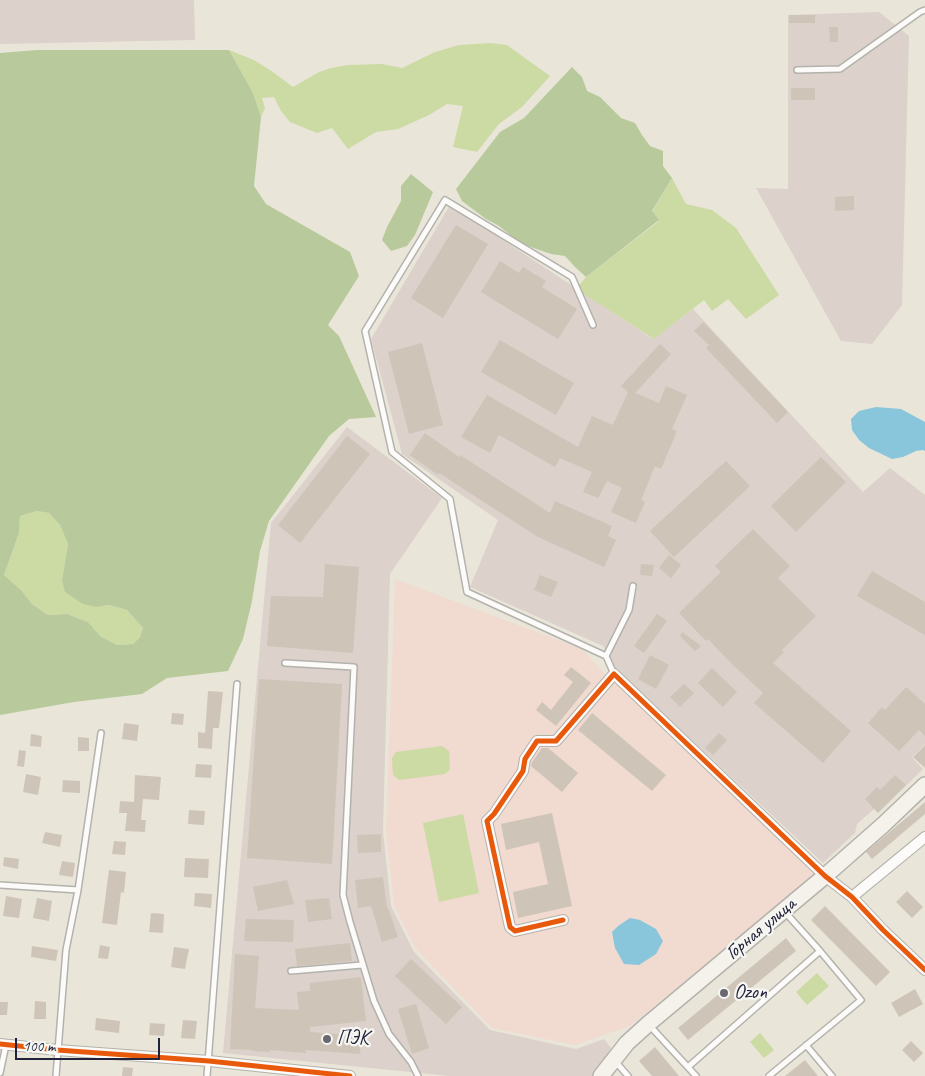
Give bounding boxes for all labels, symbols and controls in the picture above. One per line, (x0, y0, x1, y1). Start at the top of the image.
street label: Горная улица (721, 893, 801, 965)
place label: Ozon (734, 981, 767, 1005)
marker: Ozon (718, 987, 730, 999)
place label: ПЭК (337, 1027, 369, 1051)
scale bar (18, 1028, 162, 1060)
marker: ПЭК (321, 1033, 333, 1045)
text: 100 m (23, 1037, 55, 1056)

